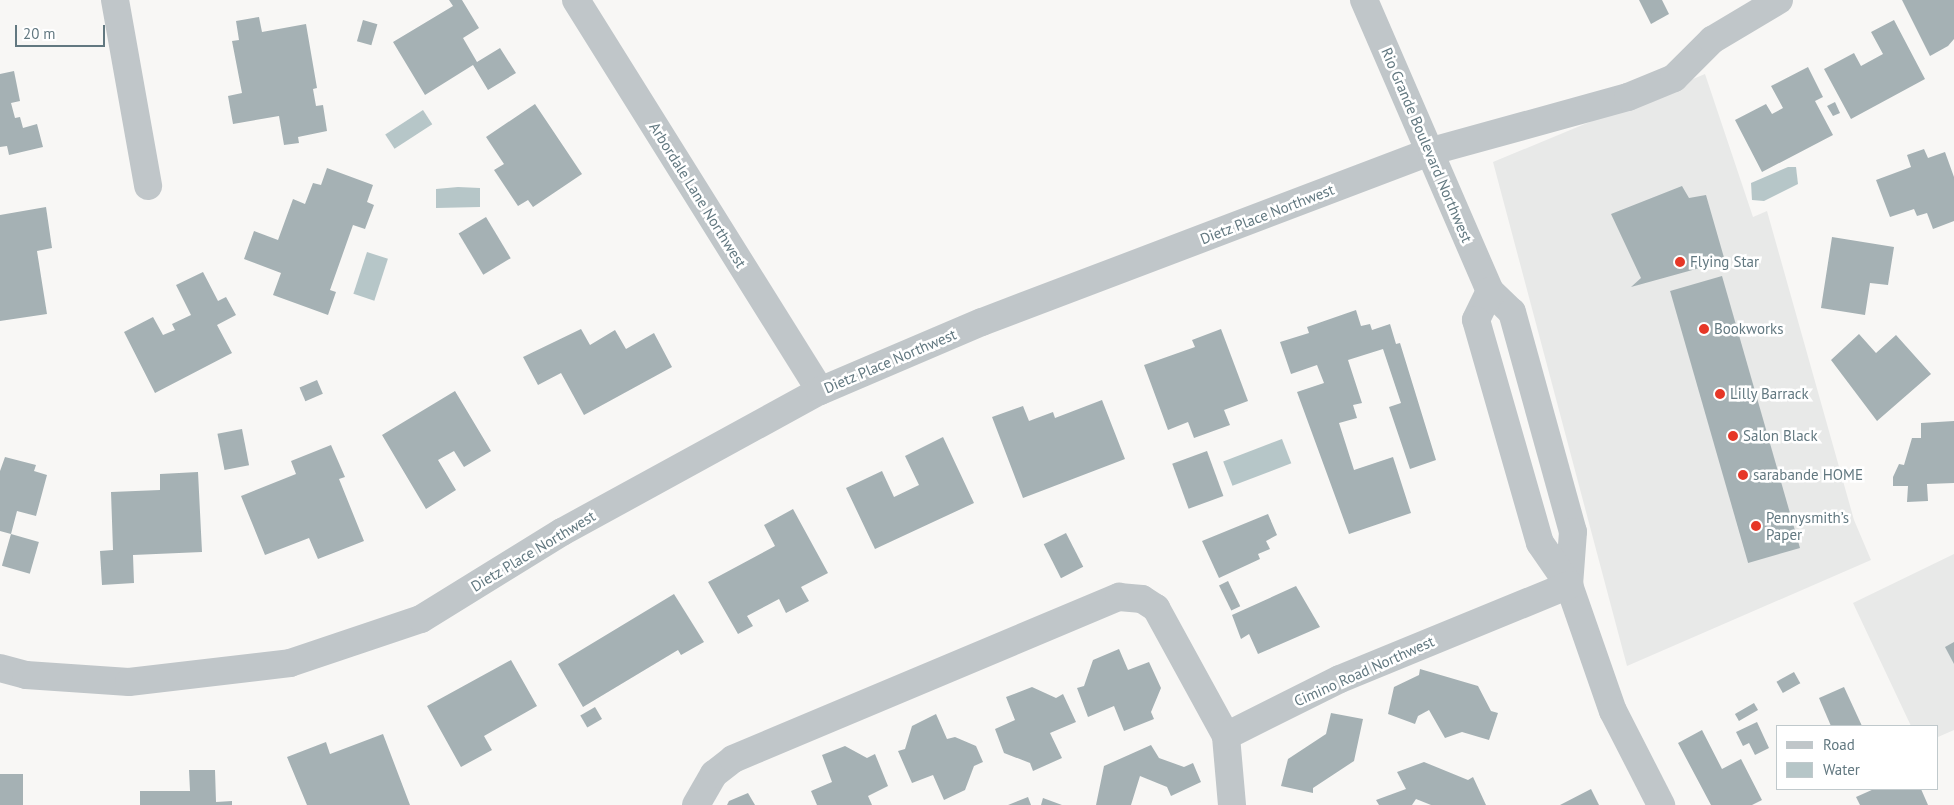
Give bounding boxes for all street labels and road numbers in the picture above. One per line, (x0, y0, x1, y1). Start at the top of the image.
street label: Rio Grande Boulevard Northwest (1378, 45, 1476, 245)
street label: Arbordale Lane Northwest (646, 119, 750, 271)
street label: Dietz Place Northwest (1197, 180, 1337, 248)
street label: Dietz Place Northwest (821, 325, 959, 397)
street label: Dietz Place Northwest (467, 507, 599, 595)
street label: Cimino Road Northwest (1291, 632, 1437, 710)

